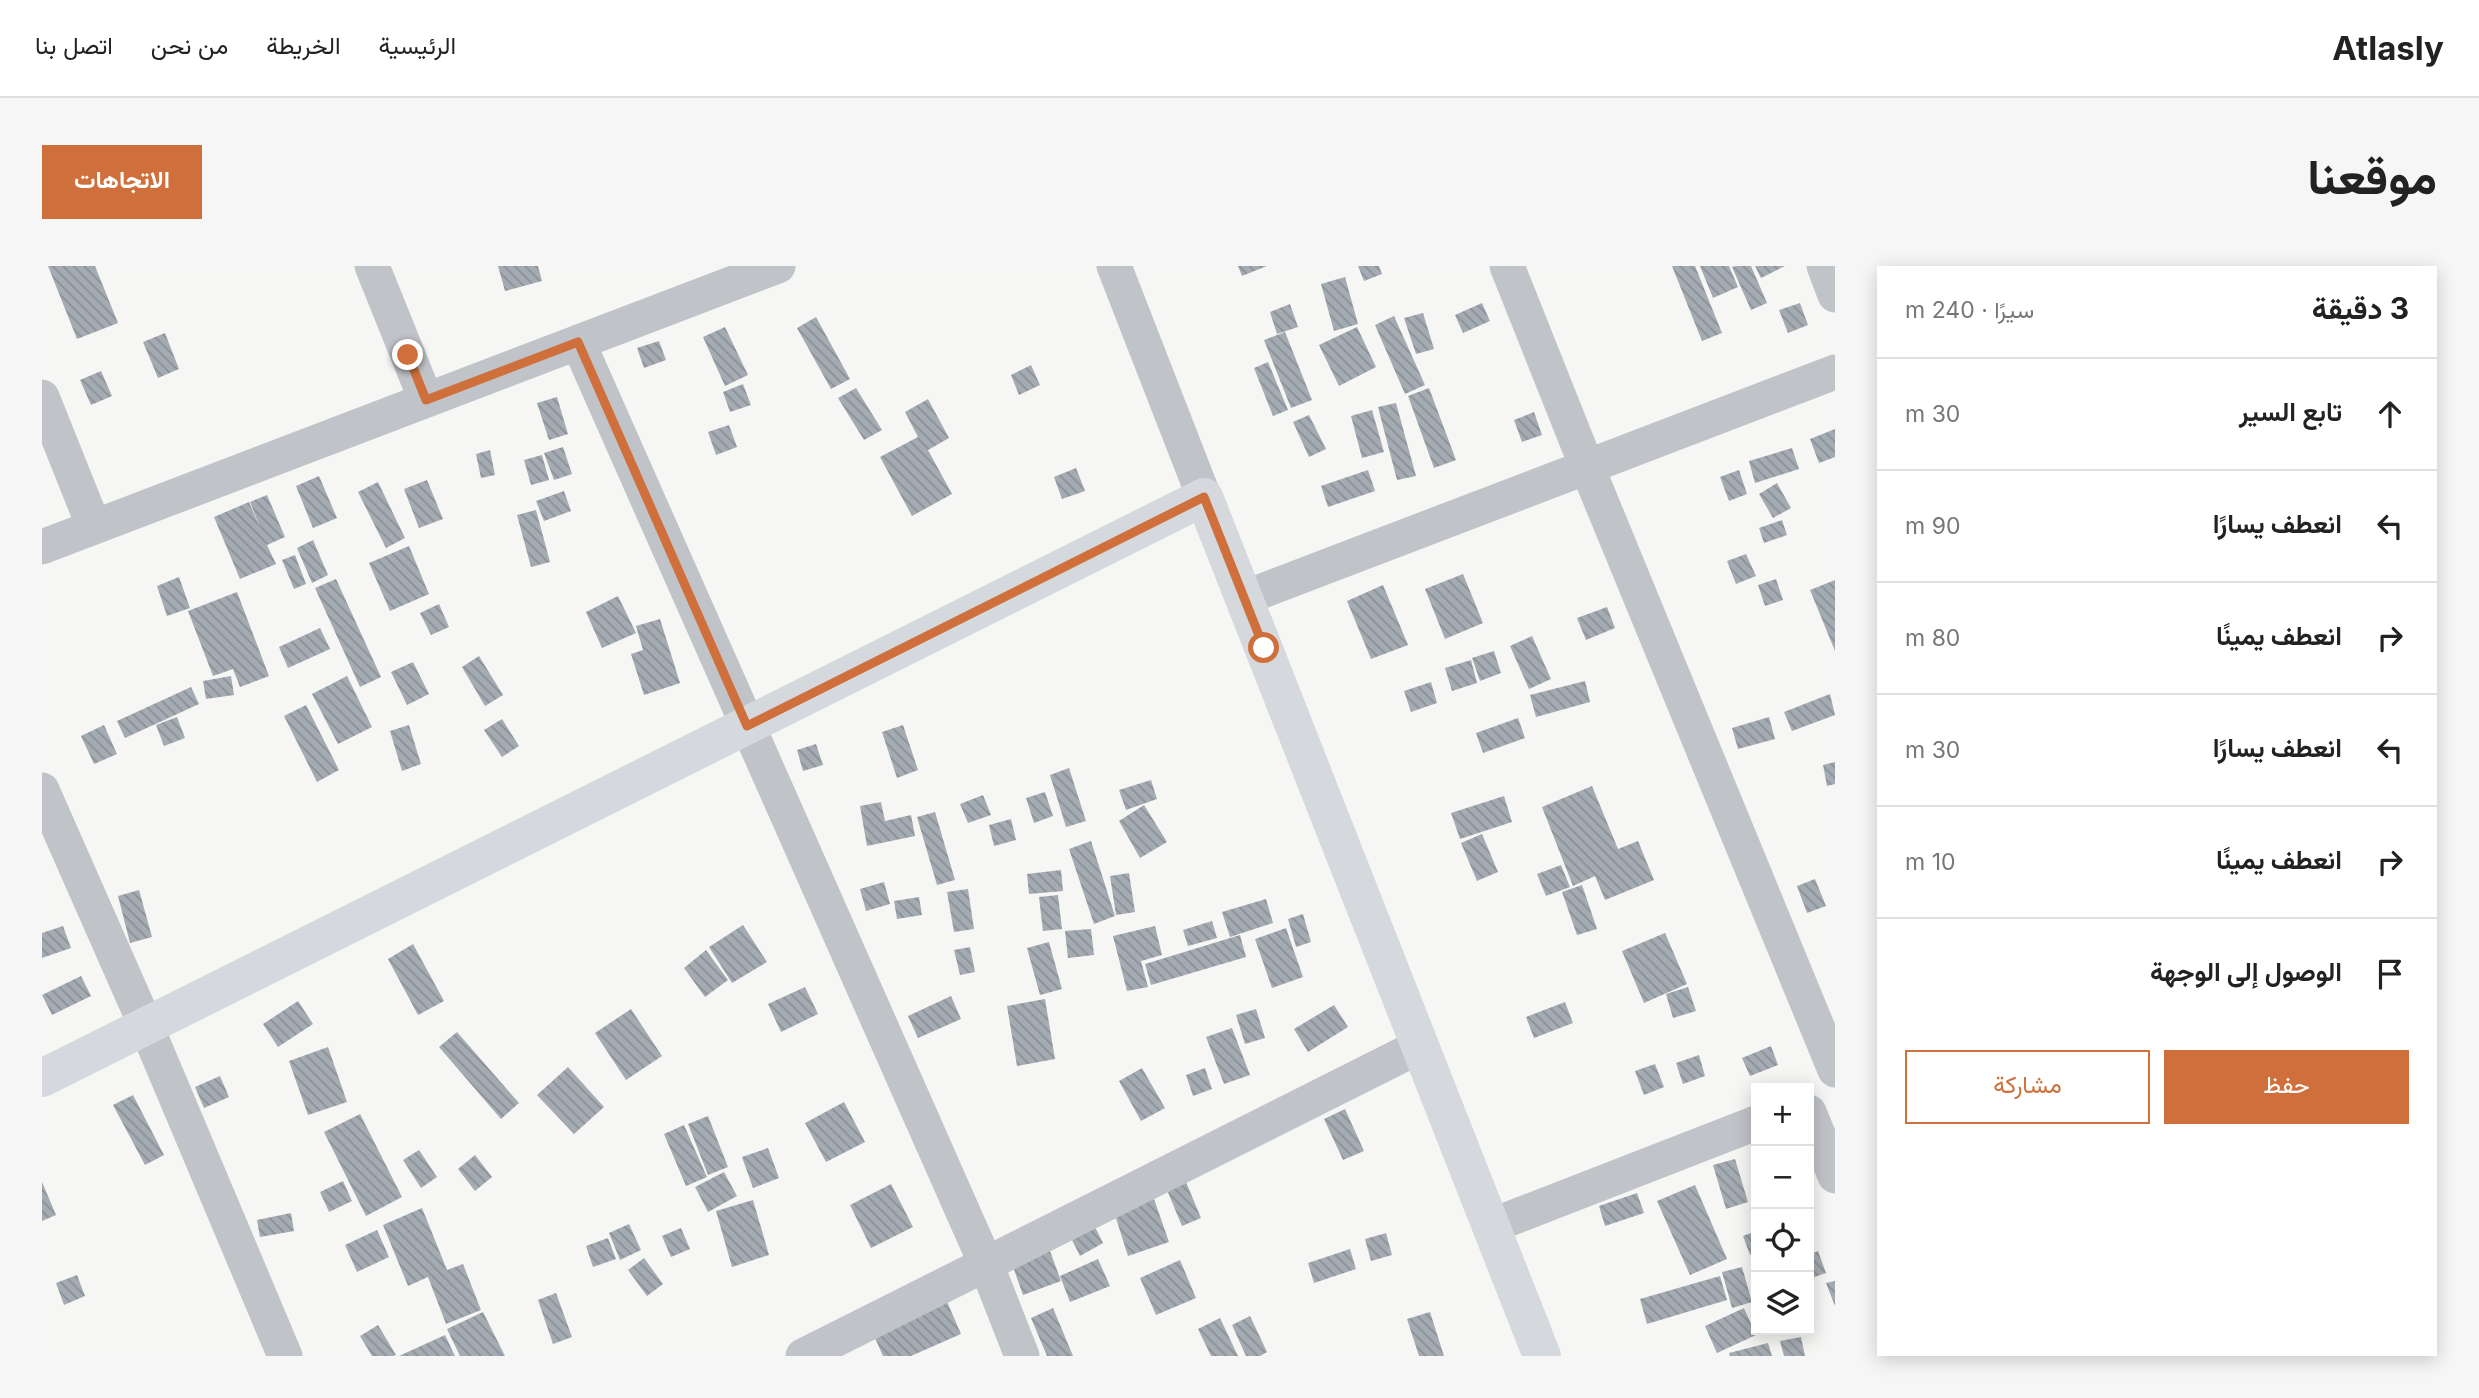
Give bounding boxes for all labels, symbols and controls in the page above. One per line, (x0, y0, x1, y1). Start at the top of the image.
text: Atlasly (2332, 28, 2444, 68)
text: اتصل بنا (35, 31, 113, 60)
text: من نحن (151, 31, 228, 60)
text: الخريطة (266, 31, 340, 60)
text: الرئيسية (378, 31, 456, 60)
button: الاتجاهات (42, 145, 202, 219)
text: موقعنا (2307, 147, 2437, 206)
text: 3 دقيقة (2312, 290, 2409, 326)
text: سيرًا · 240 m (1905, 296, 2034, 324)
route end (392, 339, 423, 370)
icon: ahead (2371, 395, 2409, 433)
text: تابع السير (2239, 396, 2342, 427)
text: 30 m (1905, 400, 1960, 428)
icon: left (2371, 507, 2409, 545)
text: انعطف يسارًا (2213, 508, 2342, 539)
text: 90 m (1905, 512, 1960, 540)
icon: right (2371, 619, 2409, 657)
text: انعطف يمينًا (2216, 620, 2342, 651)
text: 80 m (1905, 624, 1960, 652)
route start (1248, 632, 1279, 663)
icon: left (2371, 731, 2409, 769)
text: انعطف يسارًا (2213, 732, 2342, 763)
text: 30 m (1905, 736, 1960, 764)
icon: right (2371, 843, 2409, 881)
text: انعطف يمينًا (2216, 844, 2342, 875)
text: 10 m (1905, 848, 1956, 876)
icon: arrive (2371, 955, 2409, 993)
text: الوصول إلى الوجهة (2150, 956, 2342, 987)
button: مشاركة (1905, 1050, 2150, 1124)
button: حفظ (2164, 1050, 2409, 1124)
map controls (1751, 1083, 1814, 1335)
button: + (1751, 1083, 1814, 1146)
button: − (1751, 1146, 1814, 1209)
button: locate (1751, 1209, 1814, 1272)
button: layers (1751, 1272, 1814, 1335)

